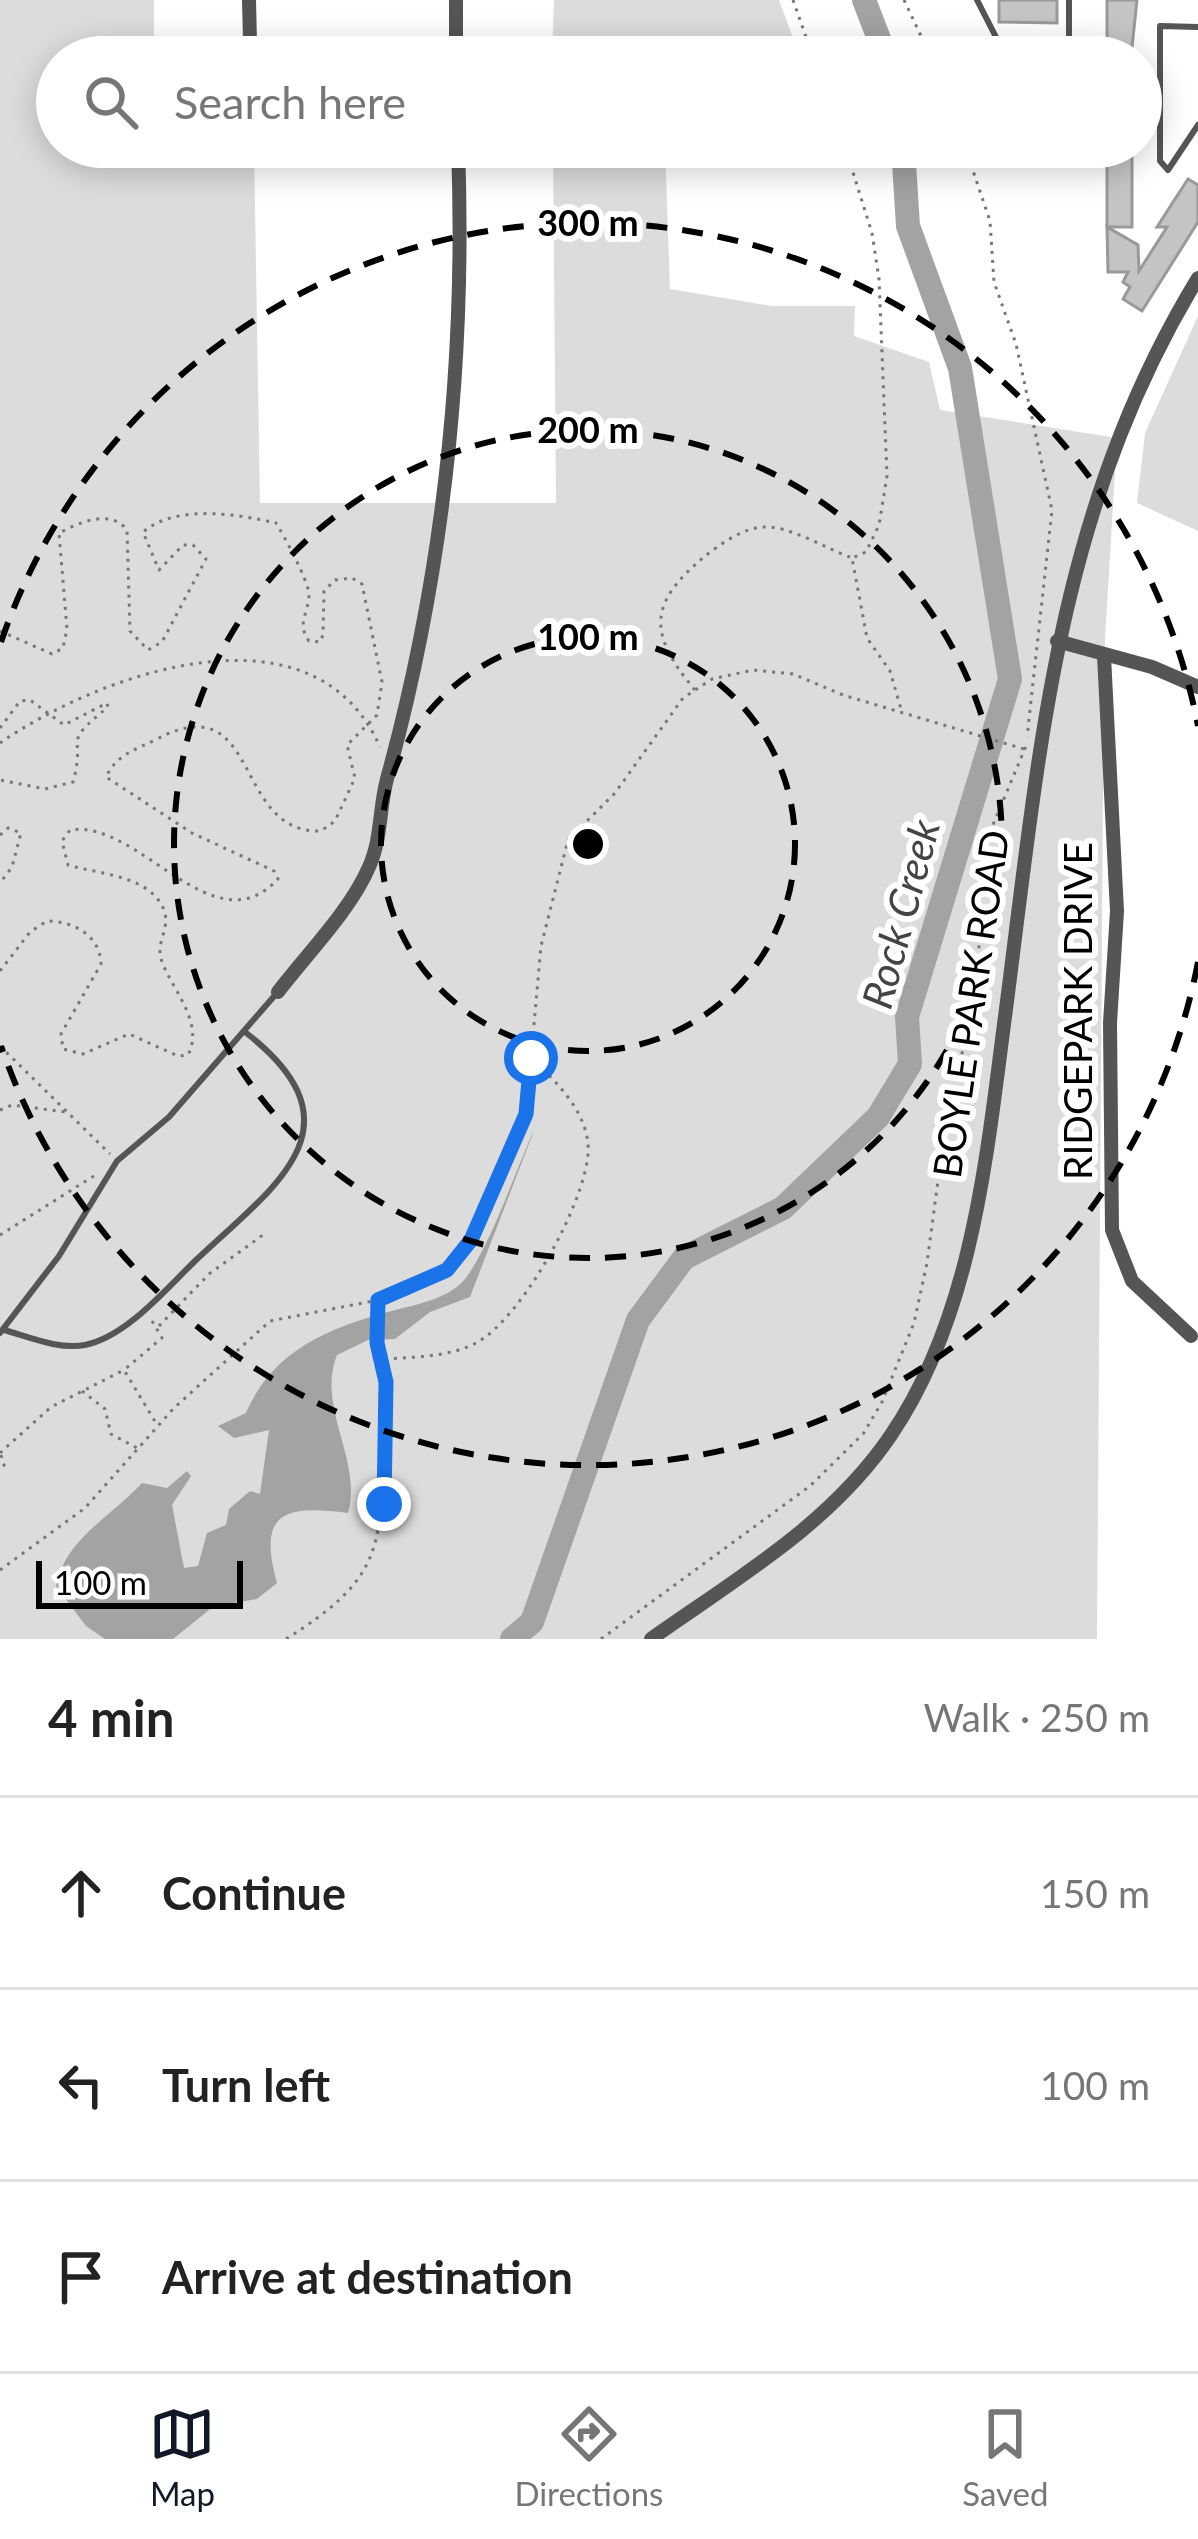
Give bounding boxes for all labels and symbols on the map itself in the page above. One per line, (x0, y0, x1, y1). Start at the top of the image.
text: 300 m (537, 200, 639, 244)
text: 200 m (537, 407, 639, 451)
text: 100 m (537, 614, 639, 658)
water label: Rock Creek (851, 813, 949, 1014)
centre of rings (567, 823, 609, 865)
street label: BOYLE PARK ROAD (923, 827, 1017, 1181)
street label: RIDGEPARK DRIVE (1054, 842, 1100, 1180)
route start (504, 1031, 558, 1085)
route end (357, 1477, 411, 1531)
scale bar (36, 1555, 243, 1608)

